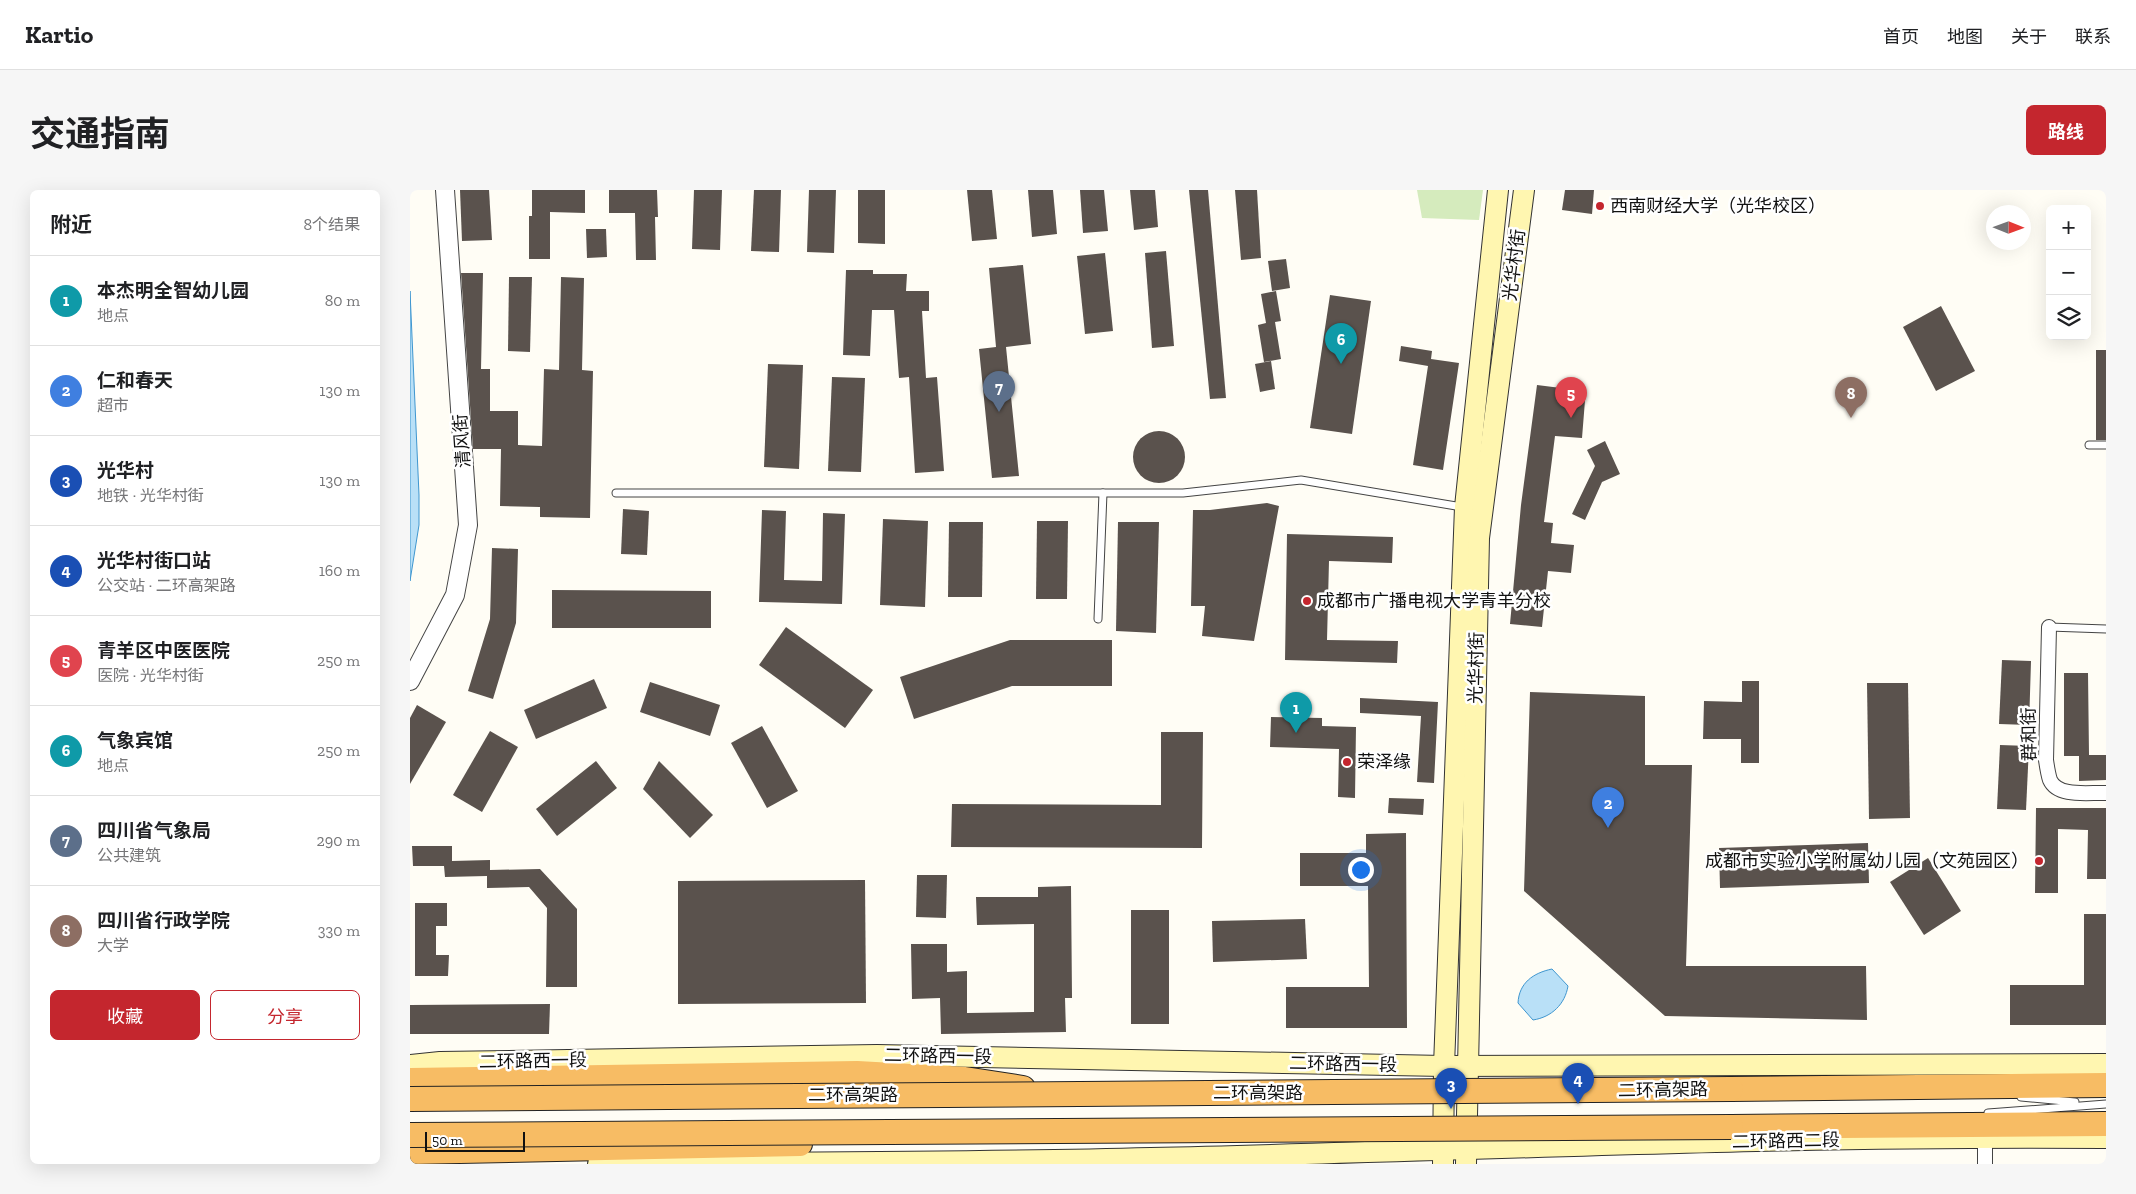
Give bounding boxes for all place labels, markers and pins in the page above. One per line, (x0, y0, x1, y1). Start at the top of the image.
place label: 西南财经大学（光华校区） (1610, 195, 1826, 217)
marker: 西南财经大学（光华校区） (1594, 200, 1606, 212)
pin: 6 (1325, 323, 1357, 364)
pin: 7 (983, 371, 1015, 412)
pin: 5 (1555, 377, 1587, 418)
pin: 8 (1835, 377, 1867, 418)
place label: 成都市广播电视大学青羊分校 (1317, 590, 1551, 612)
marker: 成都市广播电视大学青羊分校 (1301, 595, 1313, 607)
pin: 1 (1280, 692, 1312, 733)
place label: 荣泽缘 (1357, 751, 1411, 773)
marker: 荣泽缘 (1341, 756, 1353, 768)
pin: 2 (1592, 787, 1624, 828)
place label: 成都市实验小学附属幼儿园（文苑园区） (1705, 850, 2029, 872)
marker: 成都市实验小学附属幼儿园（文苑园区） (2033, 855, 2045, 867)
pin: 4 (1562, 1063, 1594, 1104)
pin: 3 (1435, 1068, 1467, 1109)

